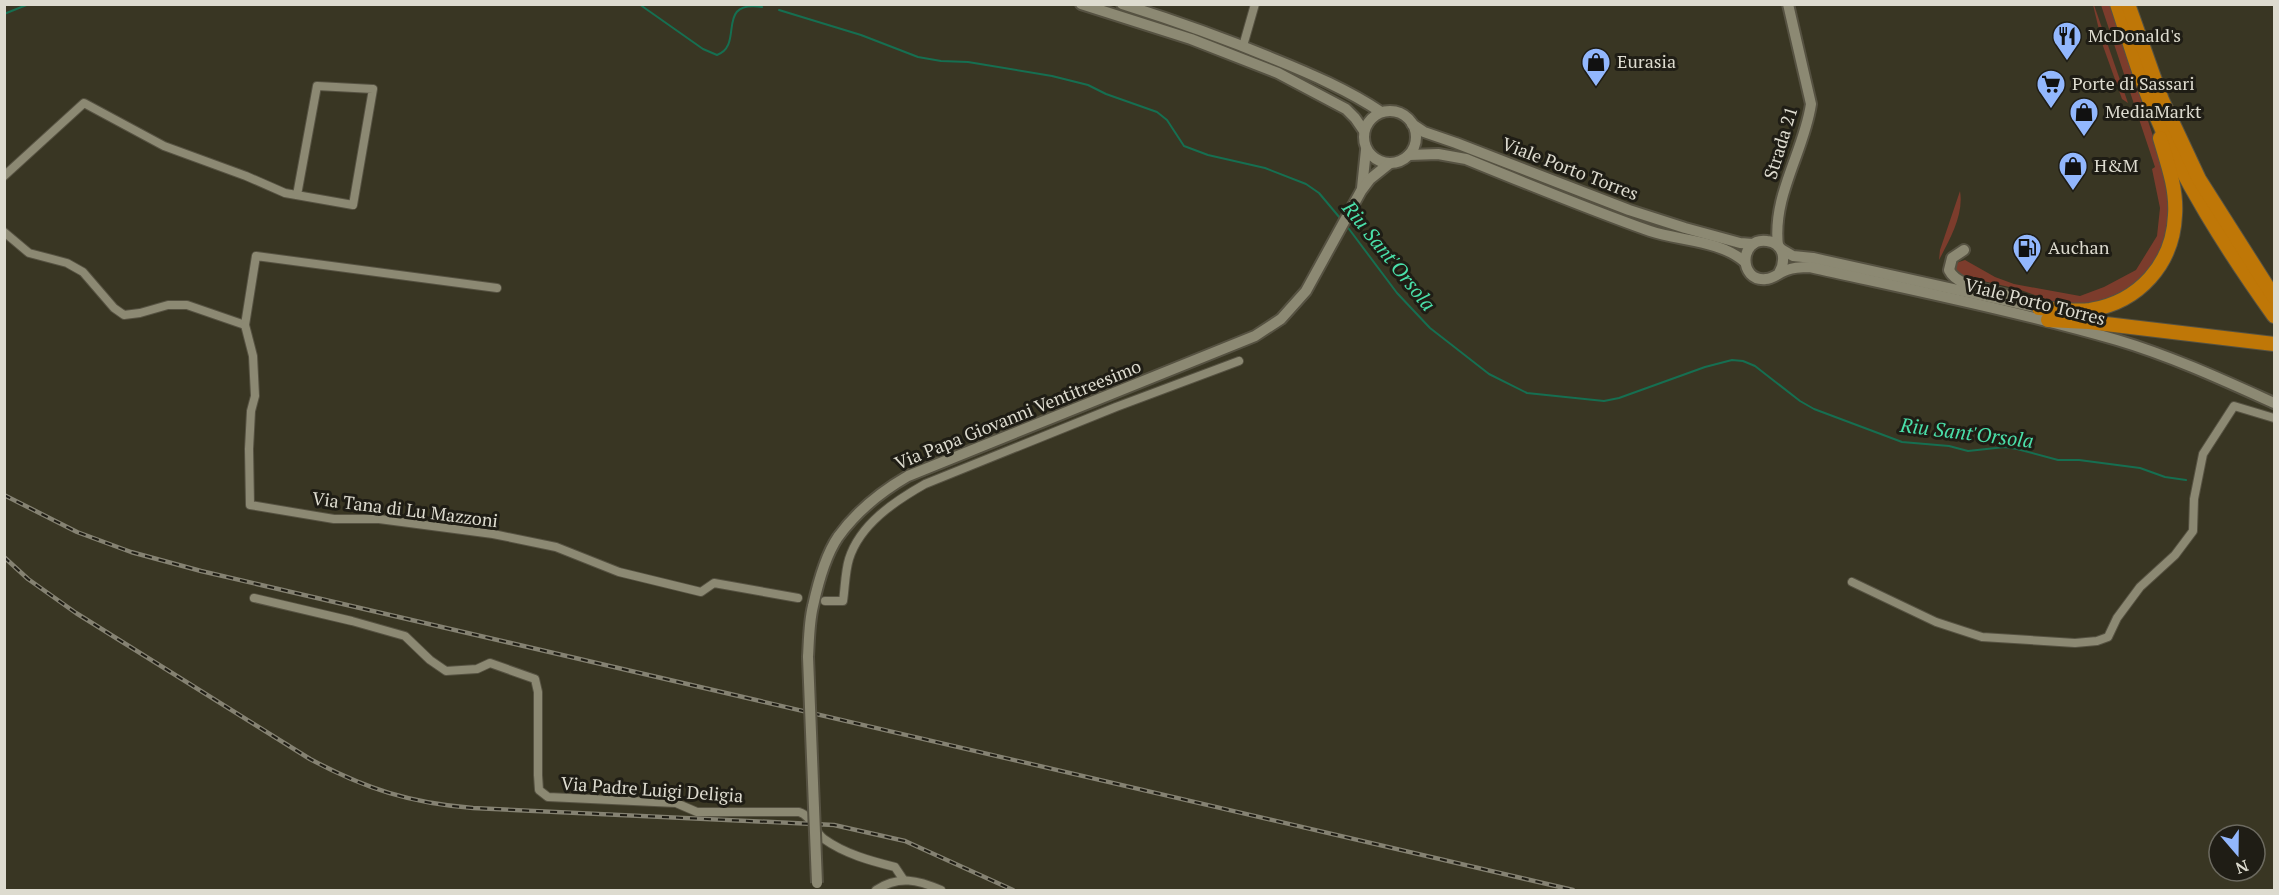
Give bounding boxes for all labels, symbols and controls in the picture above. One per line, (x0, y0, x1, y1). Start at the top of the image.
restaurant icon: McDonald's (2051, 20, 2083, 62)
place label: McDonald's (2088, 23, 2181, 47)
shop icon: Eurasia (1580, 46, 1612, 88)
place label: Eurasia (1617, 49, 1676, 73)
supermarket icon: Porte di Sassari (2035, 68, 2067, 110)
place label: Porte di Sassari (2072, 71, 2195, 95)
shop icon: MediaMarkt (2068, 96, 2100, 138)
place label: MediaMarkt (2105, 99, 2202, 123)
street label: Strada 21 (1758, 103, 1802, 182)
street label: Viale Porto Torres (1499, 131, 1642, 205)
shop icon: H&M (2057, 150, 2089, 192)
place label: H&M (2094, 153, 2139, 177)
water label: Riu Sant'Orsola (1336, 194, 1442, 316)
fuel station icon: Auchan (2011, 232, 2043, 274)
place label: Auchan (2048, 235, 2110, 259)
street label: Viale Porto Torres (1962, 272, 2108, 330)
street label: Via Papa Giovanni Ventitreesimo (891, 354, 1144, 475)
water label: Riu Sant'Orsola (1898, 411, 2035, 454)
street label: Via Tana di Lu Mazzoni (311, 486, 499, 532)
street label: Via Padre Luigi Deligia (560, 771, 744, 807)
north arrow (2207, 823, 2267, 883)
text: N (2233, 855, 2252, 880)

